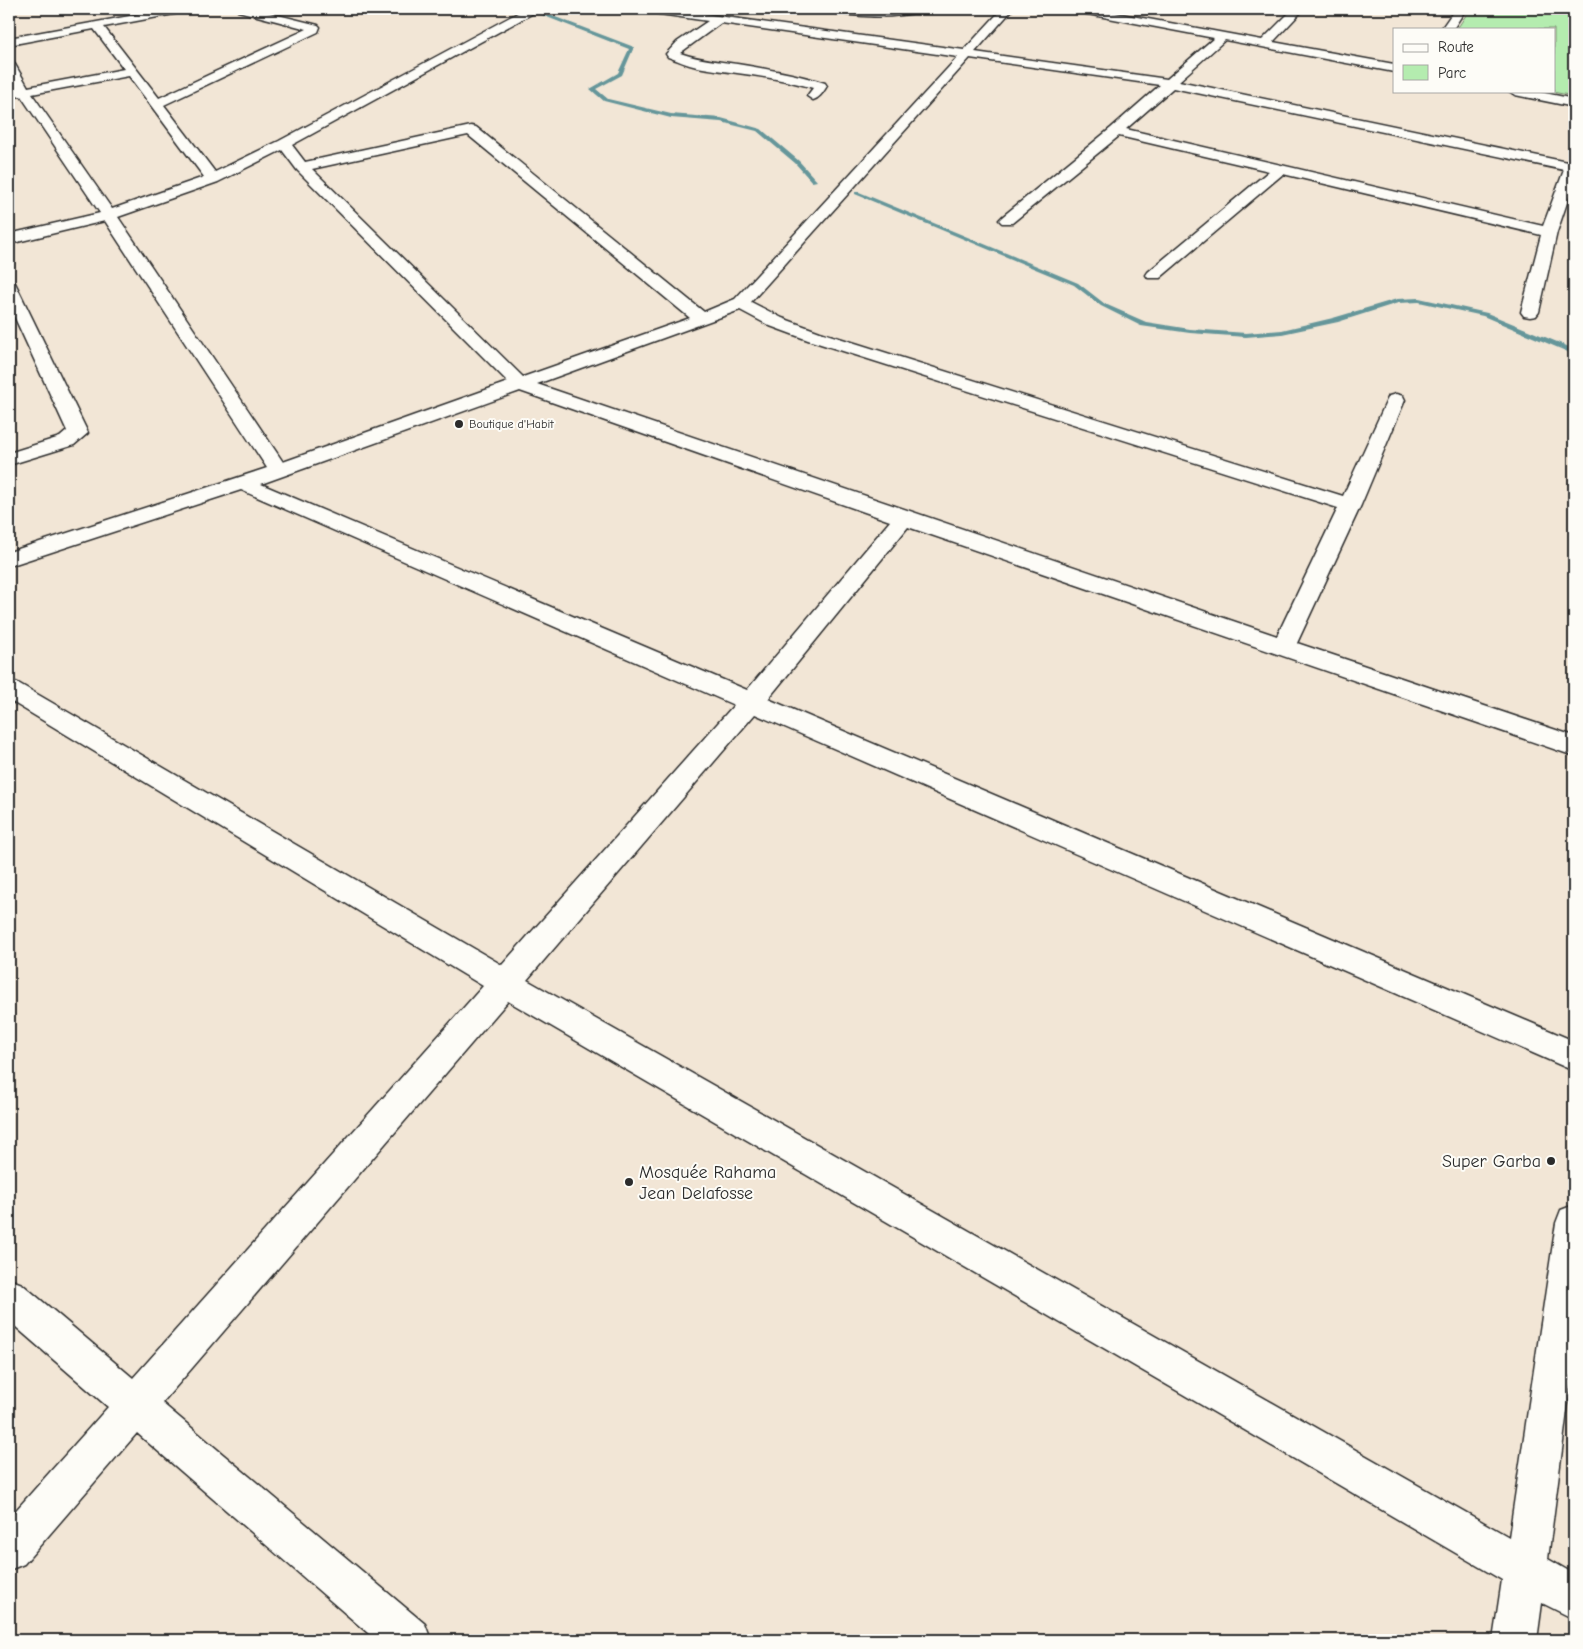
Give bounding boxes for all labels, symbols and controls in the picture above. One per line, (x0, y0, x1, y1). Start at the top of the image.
legend (1393, 28, 1556, 92)
text: Route (1438, 38, 1474, 56)
text: Parc (1438, 64, 1466, 82)
place label: Boutique d'Habit (469, 417, 554, 431)
marker: Boutique d'Habit (453, 418, 465, 430)
place label: Super Garba (1442, 1151, 1541, 1172)
marker: Super Garba (1545, 1155, 1557, 1167)
place label: Mosquée Rahama Jean Delafosse (639, 1162, 776, 1204)
marker: Mosquée Rahama Jean Delafosse (623, 1176, 635, 1188)

